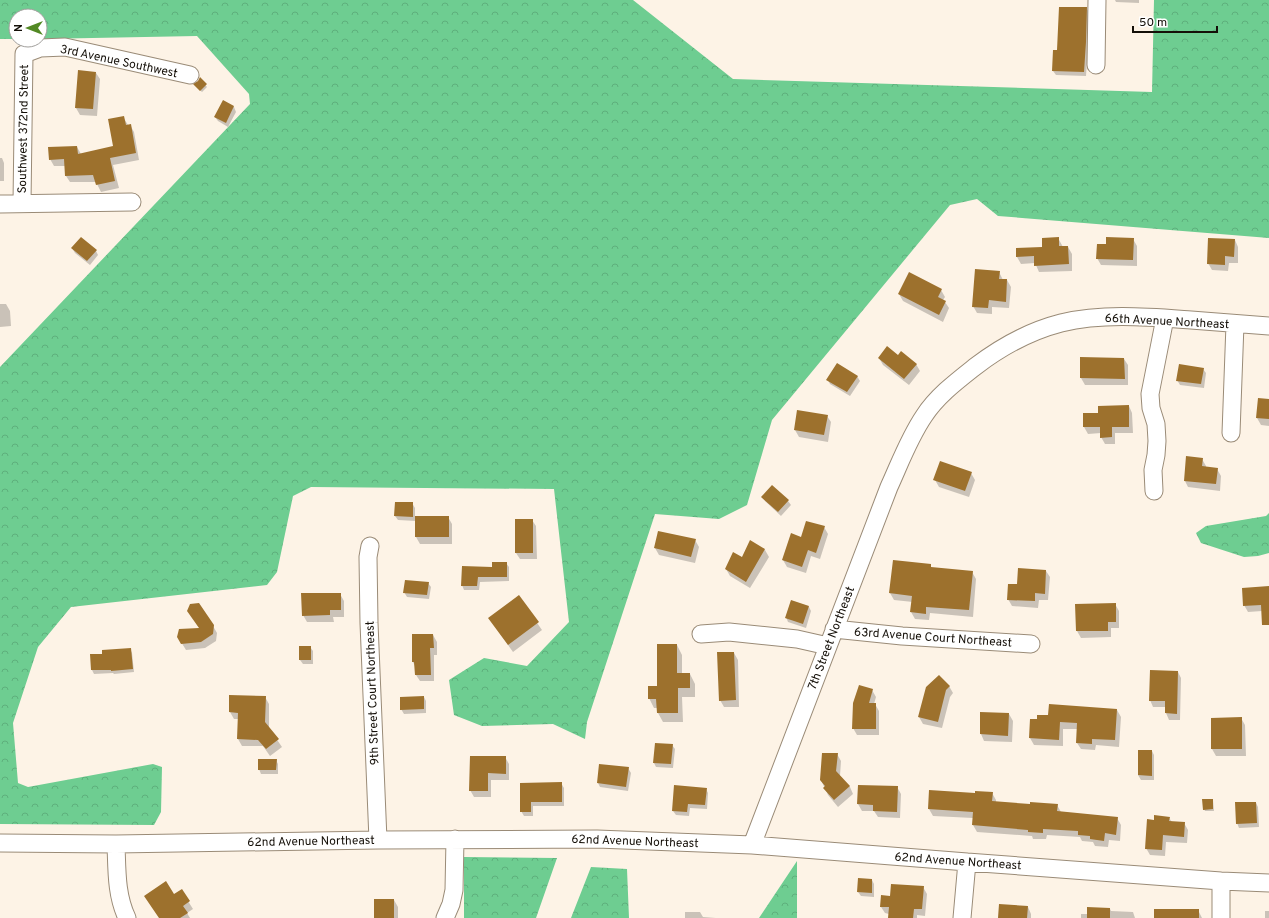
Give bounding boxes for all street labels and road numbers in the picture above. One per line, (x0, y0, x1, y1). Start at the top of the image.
street label: 3rd Avenue Southwest (59, 42, 179, 82)
street label: Southwest 372nd Street (15, 64, 33, 194)
street label: 66th Avenue Northeast (1104, 311, 1230, 333)
street label: 7th Street Northeast (805, 584, 859, 692)
street label: 9th Street Court Northeast (362, 621, 384, 765)
street label: 63rd Avenue Court Northeast (853, 624, 1012, 652)
street label: 62nd Avenue Northeast (571, 832, 699, 852)
street label: 62nd Avenue Northeast (247, 833, 375, 851)
street label: 62nd Avenue Northeast (894, 850, 1022, 874)

